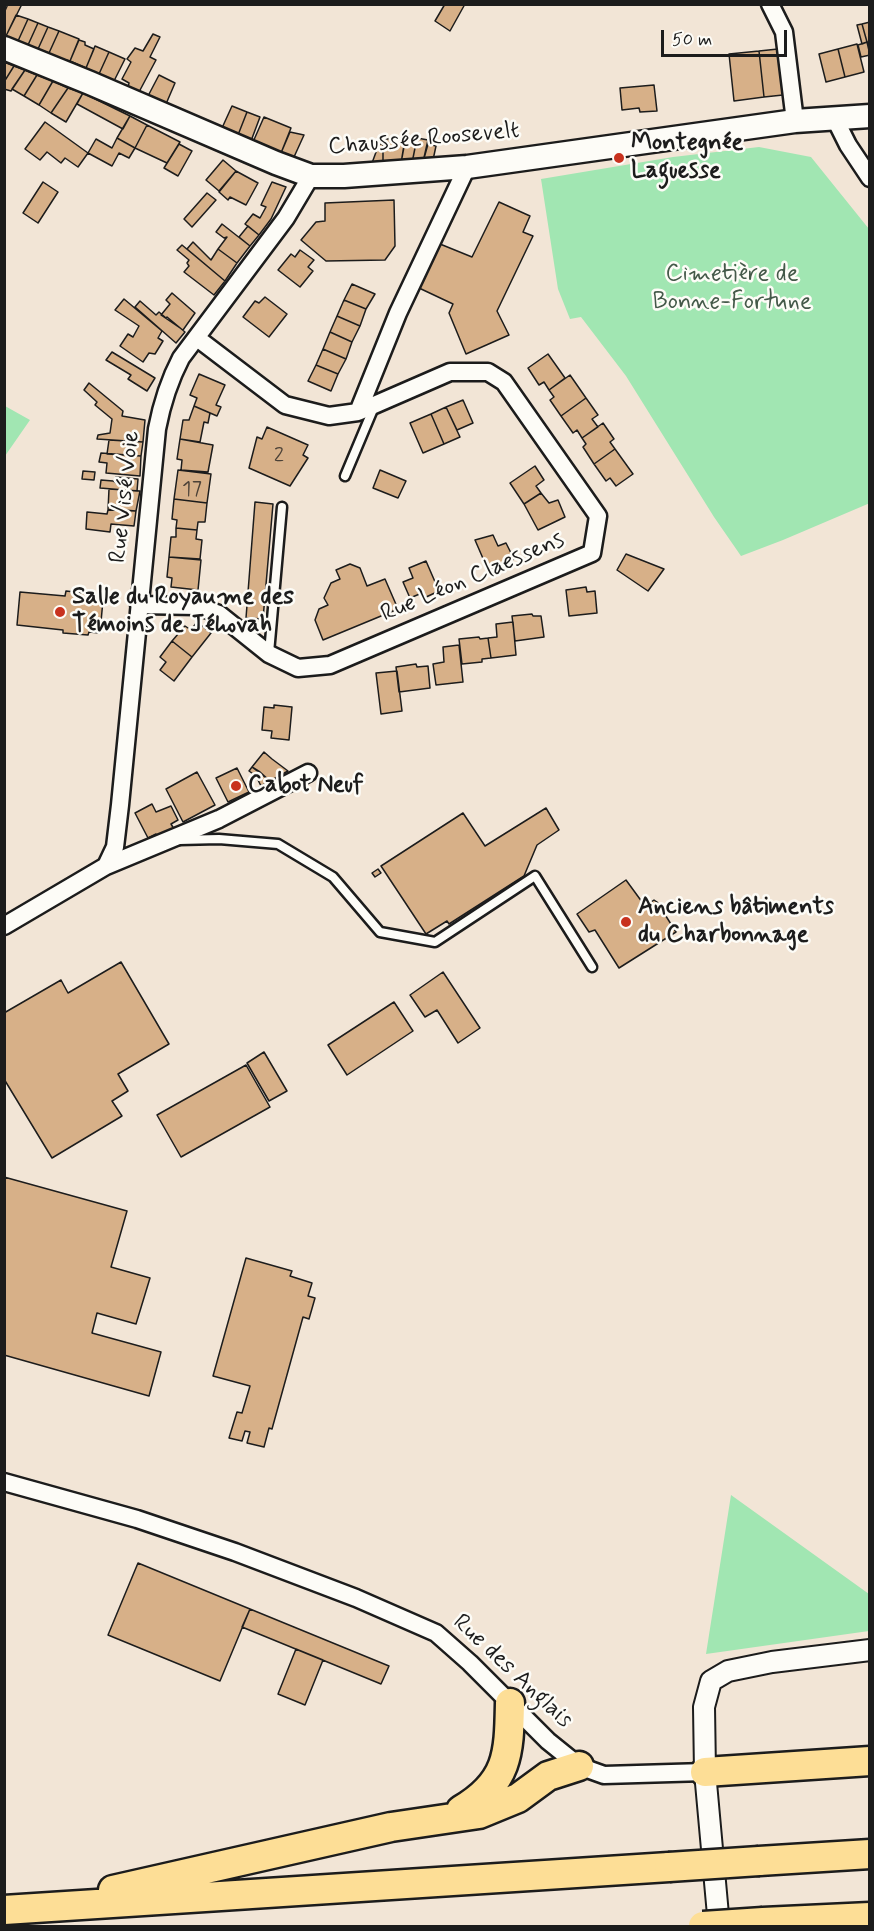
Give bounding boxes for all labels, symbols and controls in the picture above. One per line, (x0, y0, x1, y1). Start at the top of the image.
scale bar (664, 18, 790, 56)
text: 50 m (672, 28, 712, 52)
street label: Chaussée Roosevelt (327, 117, 521, 163)
place label: Montegnée Laguesse (631, 130, 743, 186)
marker: Montegnée Laguesse (612, 151, 626, 165)
park label: Cimetière de Bonne-Fortune (652, 261, 812, 317)
street label: Rue Visé Voie (105, 429, 147, 565)
house number: 2 (274, 444, 284, 470)
house number: 17 (182, 478, 202, 504)
street label: Rue Léon Claessens (377, 526, 569, 630)
place label: Salle du Royaume des Témoins de Jéhovah (72, 584, 294, 640)
marker: Salle du Royaume des Témoins de Jéhovah (53, 605, 67, 619)
place label: Cabot Neuf (248, 772, 364, 800)
marker: Cabot Neuf (229, 779, 243, 793)
place label: Anciens bâtiments du Charbonnage (638, 894, 834, 950)
marker: Anciens bâtiments du Charbonnage (619, 915, 633, 929)
street label: Rue des Anglais (446, 1609, 578, 1735)

